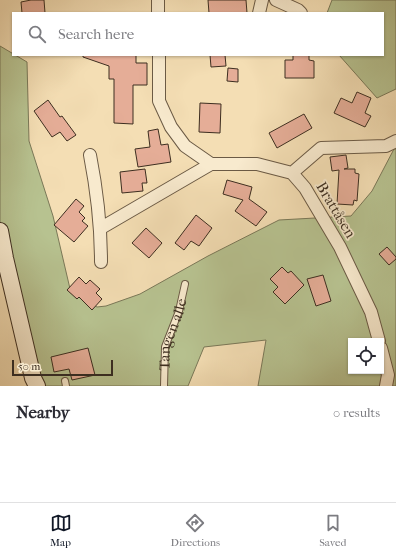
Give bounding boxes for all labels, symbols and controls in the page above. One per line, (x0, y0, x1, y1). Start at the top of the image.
search box (12, 12, 384, 56)
icon: search (26, 23, 48, 45)
text: Search here (58, 25, 134, 43)
street label: Brattåsen (312, 179, 360, 242)
street label: Tangen alle (155, 296, 191, 370)
map controls (348, 338, 384, 374)
button: locate (348, 338, 384, 374)
scale bar (12, 358, 113, 377)
text: 50 m (18, 360, 40, 373)
text: Nearby (16, 402, 70, 422)
text: 0 results (333, 405, 380, 420)
tab: Map (50, 512, 72, 549)
tab: Directions (171, 512, 220, 549)
tab: Saved (319, 512, 346, 549)

